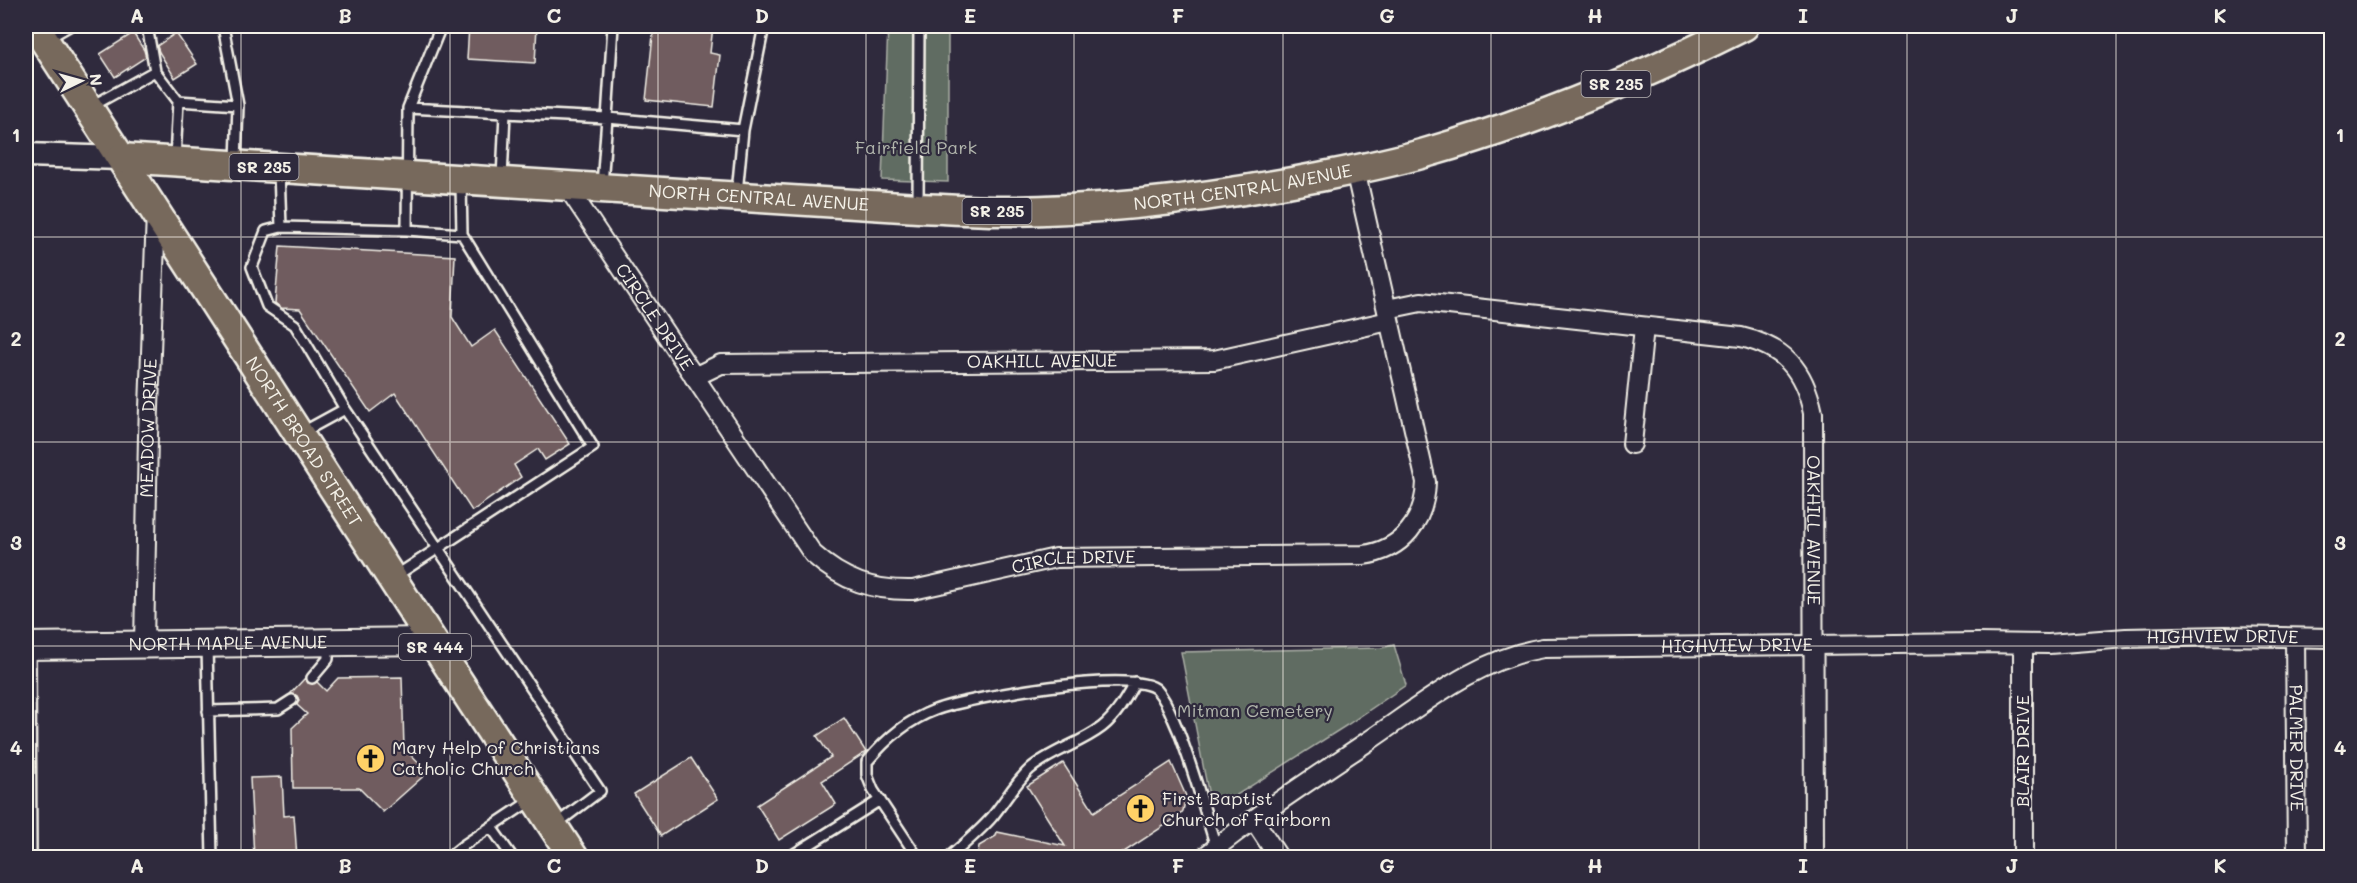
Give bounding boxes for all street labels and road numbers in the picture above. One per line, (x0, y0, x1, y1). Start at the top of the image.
road number: SR 235 (1582, 71, 1650, 97)
road number: SR 235 (230, 154, 298, 180)
street label: NORTH CENTRAL AVENUE (1132, 158, 1354, 215)
street label: NORTH CENTRAL AVENUE (648, 178, 870, 216)
road number: SR 235 (962, 198, 1032, 224)
street label: CIRCLE DRIVE (611, 258, 700, 375)
street label: OAKHILL AVENUE (967, 348, 1117, 373)
street label: NORTH BROAD STREET (241, 352, 368, 531)
street label: MEADOW DRIVE (134, 358, 162, 498)
street label: OAKHILL AVENUE (1802, 455, 1826, 605)
street label: CIRCLE DRIVE (1009, 544, 1136, 579)
street label: HIGHVIEW DRIVE (2146, 623, 2299, 649)
street label: NORTH MAPLE AVENUE (129, 629, 327, 656)
street label: HIGHVIEW DRIVE (1661, 632, 1813, 658)
road number: SR 444 (399, 634, 471, 660)
street label: PALMER DRIVE (2284, 684, 2310, 812)
street label: BLAIR DRIVE (2010, 695, 2034, 807)

